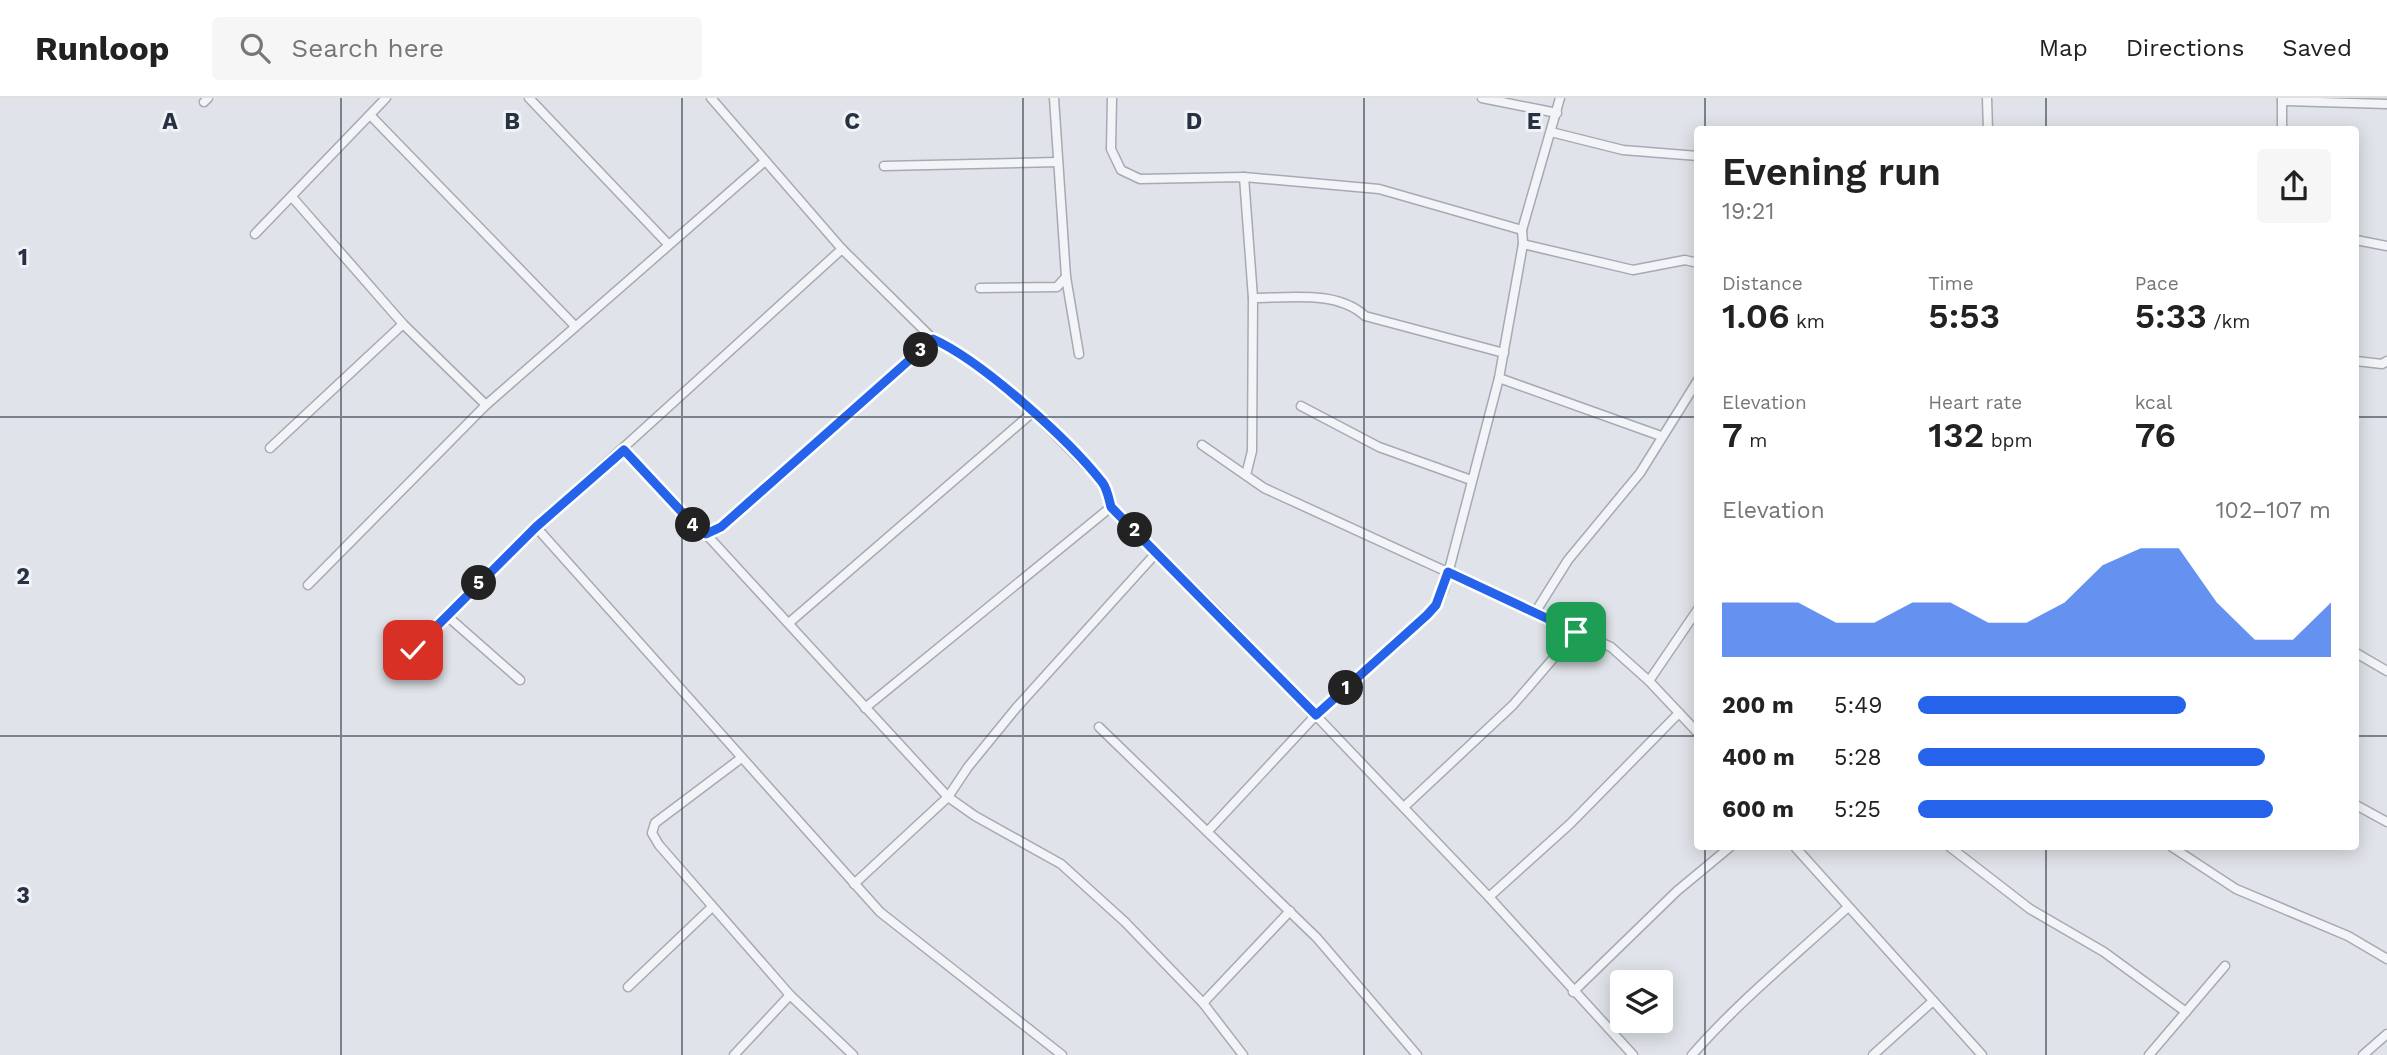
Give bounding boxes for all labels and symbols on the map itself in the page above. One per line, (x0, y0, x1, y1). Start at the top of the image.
text: A (162, 108, 178, 135)
text: B (504, 108, 520, 135)
text: C (844, 108, 860, 135)
text: D (1186, 108, 1202, 135)
text: E (1527, 108, 1541, 135)
text: 1 (18, 244, 28, 271)
pin: 3 (904, 332, 939, 368)
pin: 4 (676, 508, 710, 542)
pin: 2 (1118, 512, 1152, 548)
text: 2 (16, 563, 30, 590)
pin: 5 (462, 566, 496, 601)
pin (1546, 602, 1606, 662)
pin (383, 620, 443, 680)
pin: 1 (1328, 670, 1364, 706)
text: 3 (16, 882, 30, 909)

